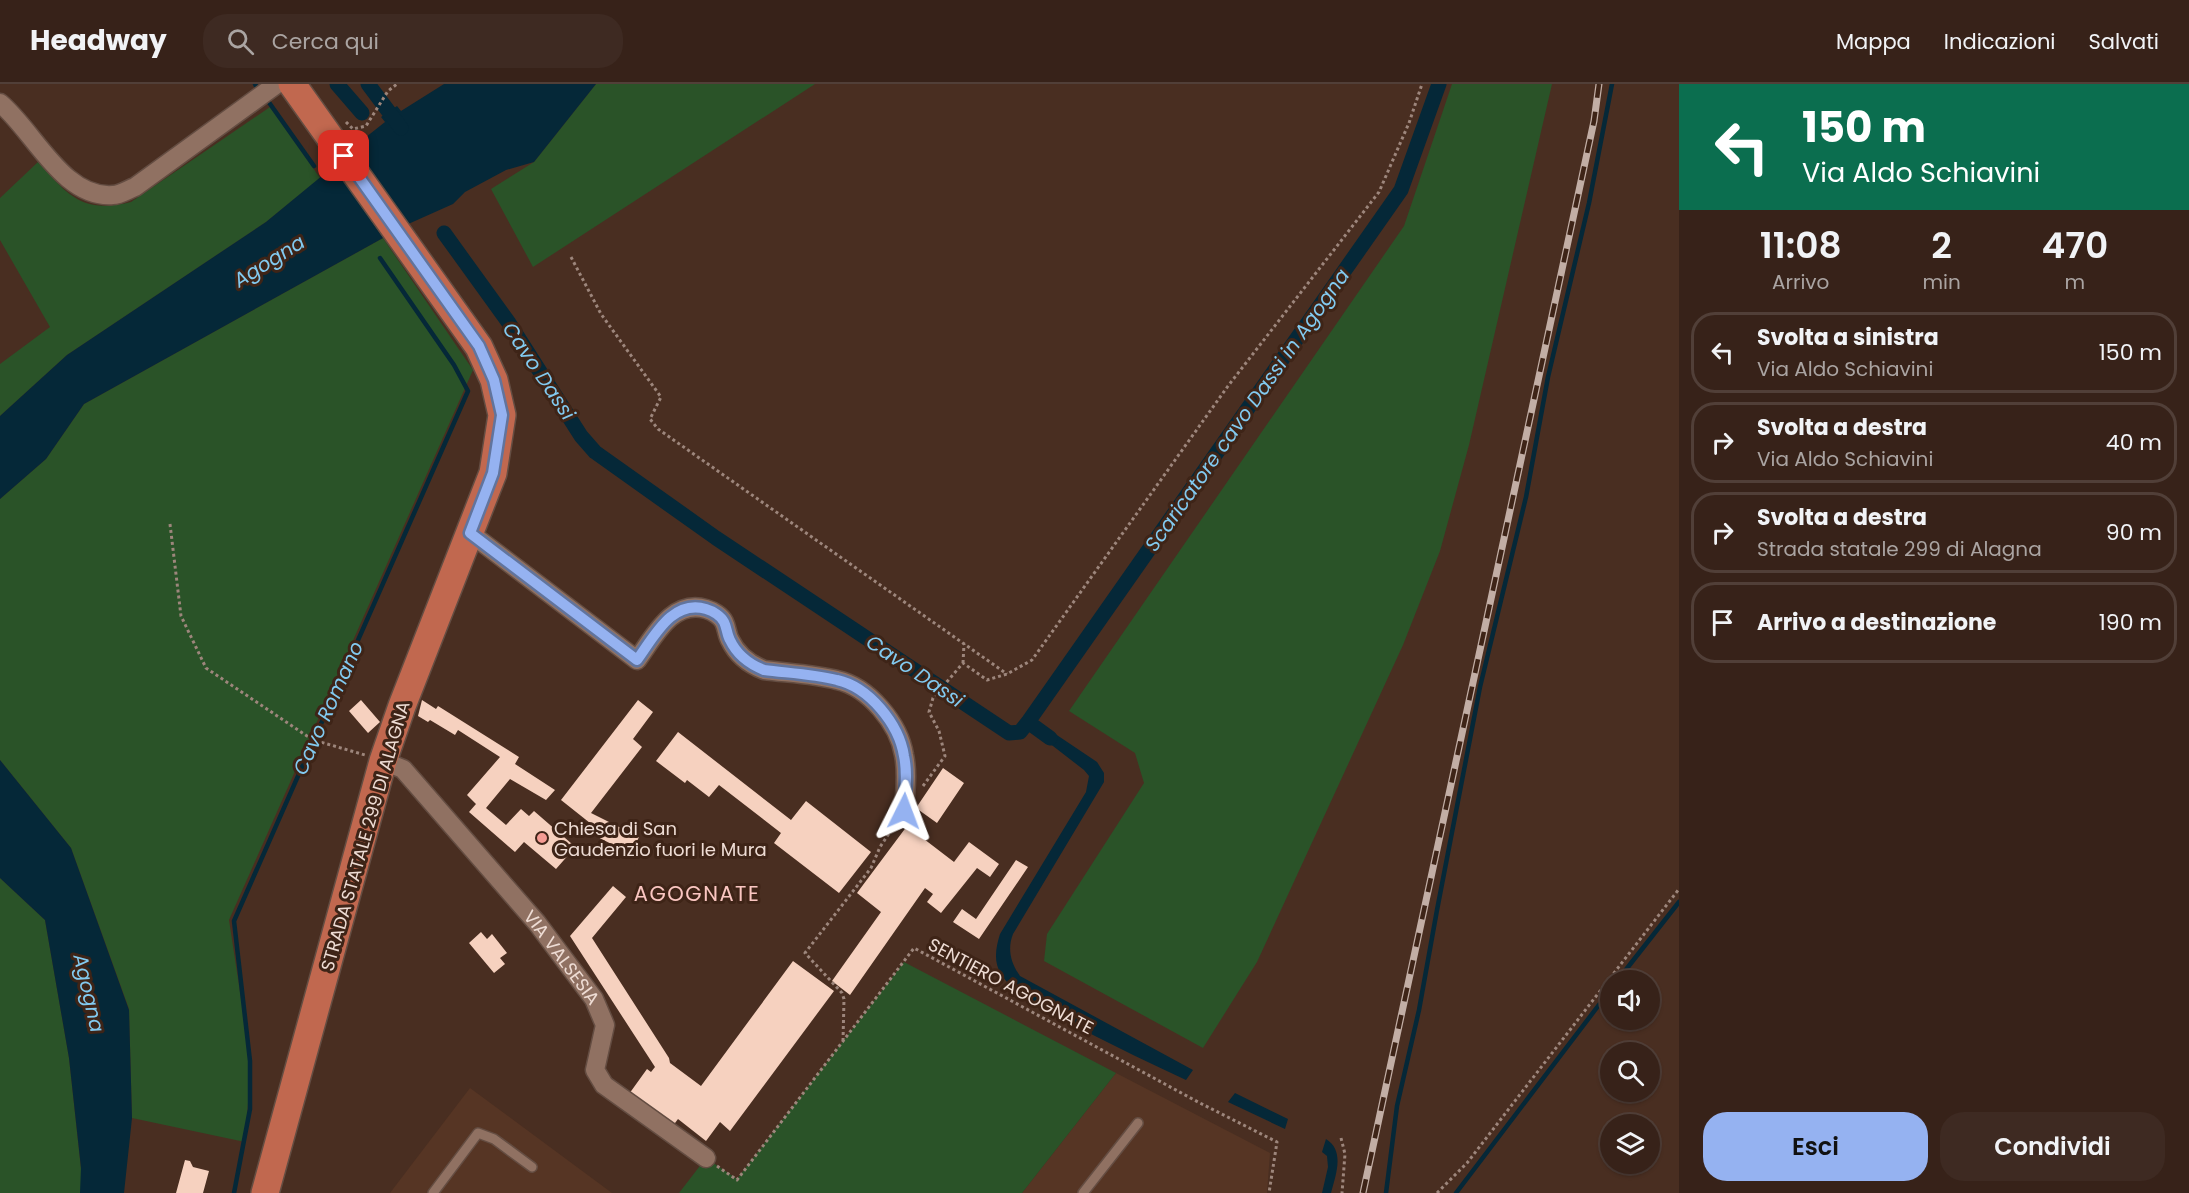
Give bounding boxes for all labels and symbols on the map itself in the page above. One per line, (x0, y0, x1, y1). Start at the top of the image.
pin (318, 130, 369, 181)
water label: Agogna (227, 228, 310, 295)
water label: Scaricatore cavo Dassi in Agogna (1138, 263, 1356, 557)
water label: Cavo Dassi (496, 317, 583, 426)
water label: Cavo Dassi (861, 628, 970, 715)
water label: Cavo Romano (286, 637, 370, 779)
street label: STRADA STATALE 299 DI ALAGNA (314, 698, 416, 974)
position arrow (872, 779, 936, 843)
place label: Chiesa di San Gaudenzio fuori le Mura (554, 816, 767, 862)
marker: Chiesa di San Gaudenzio fuori le Mura (535, 831, 549, 845)
district label: AGOGNATE (634, 879, 760, 908)
street label: VIA VALSESIA (518, 904, 606, 1009)
street label: SENTIERO AGOGNATE (924, 932, 1098, 1040)
water label: Agogna (66, 950, 112, 1035)

